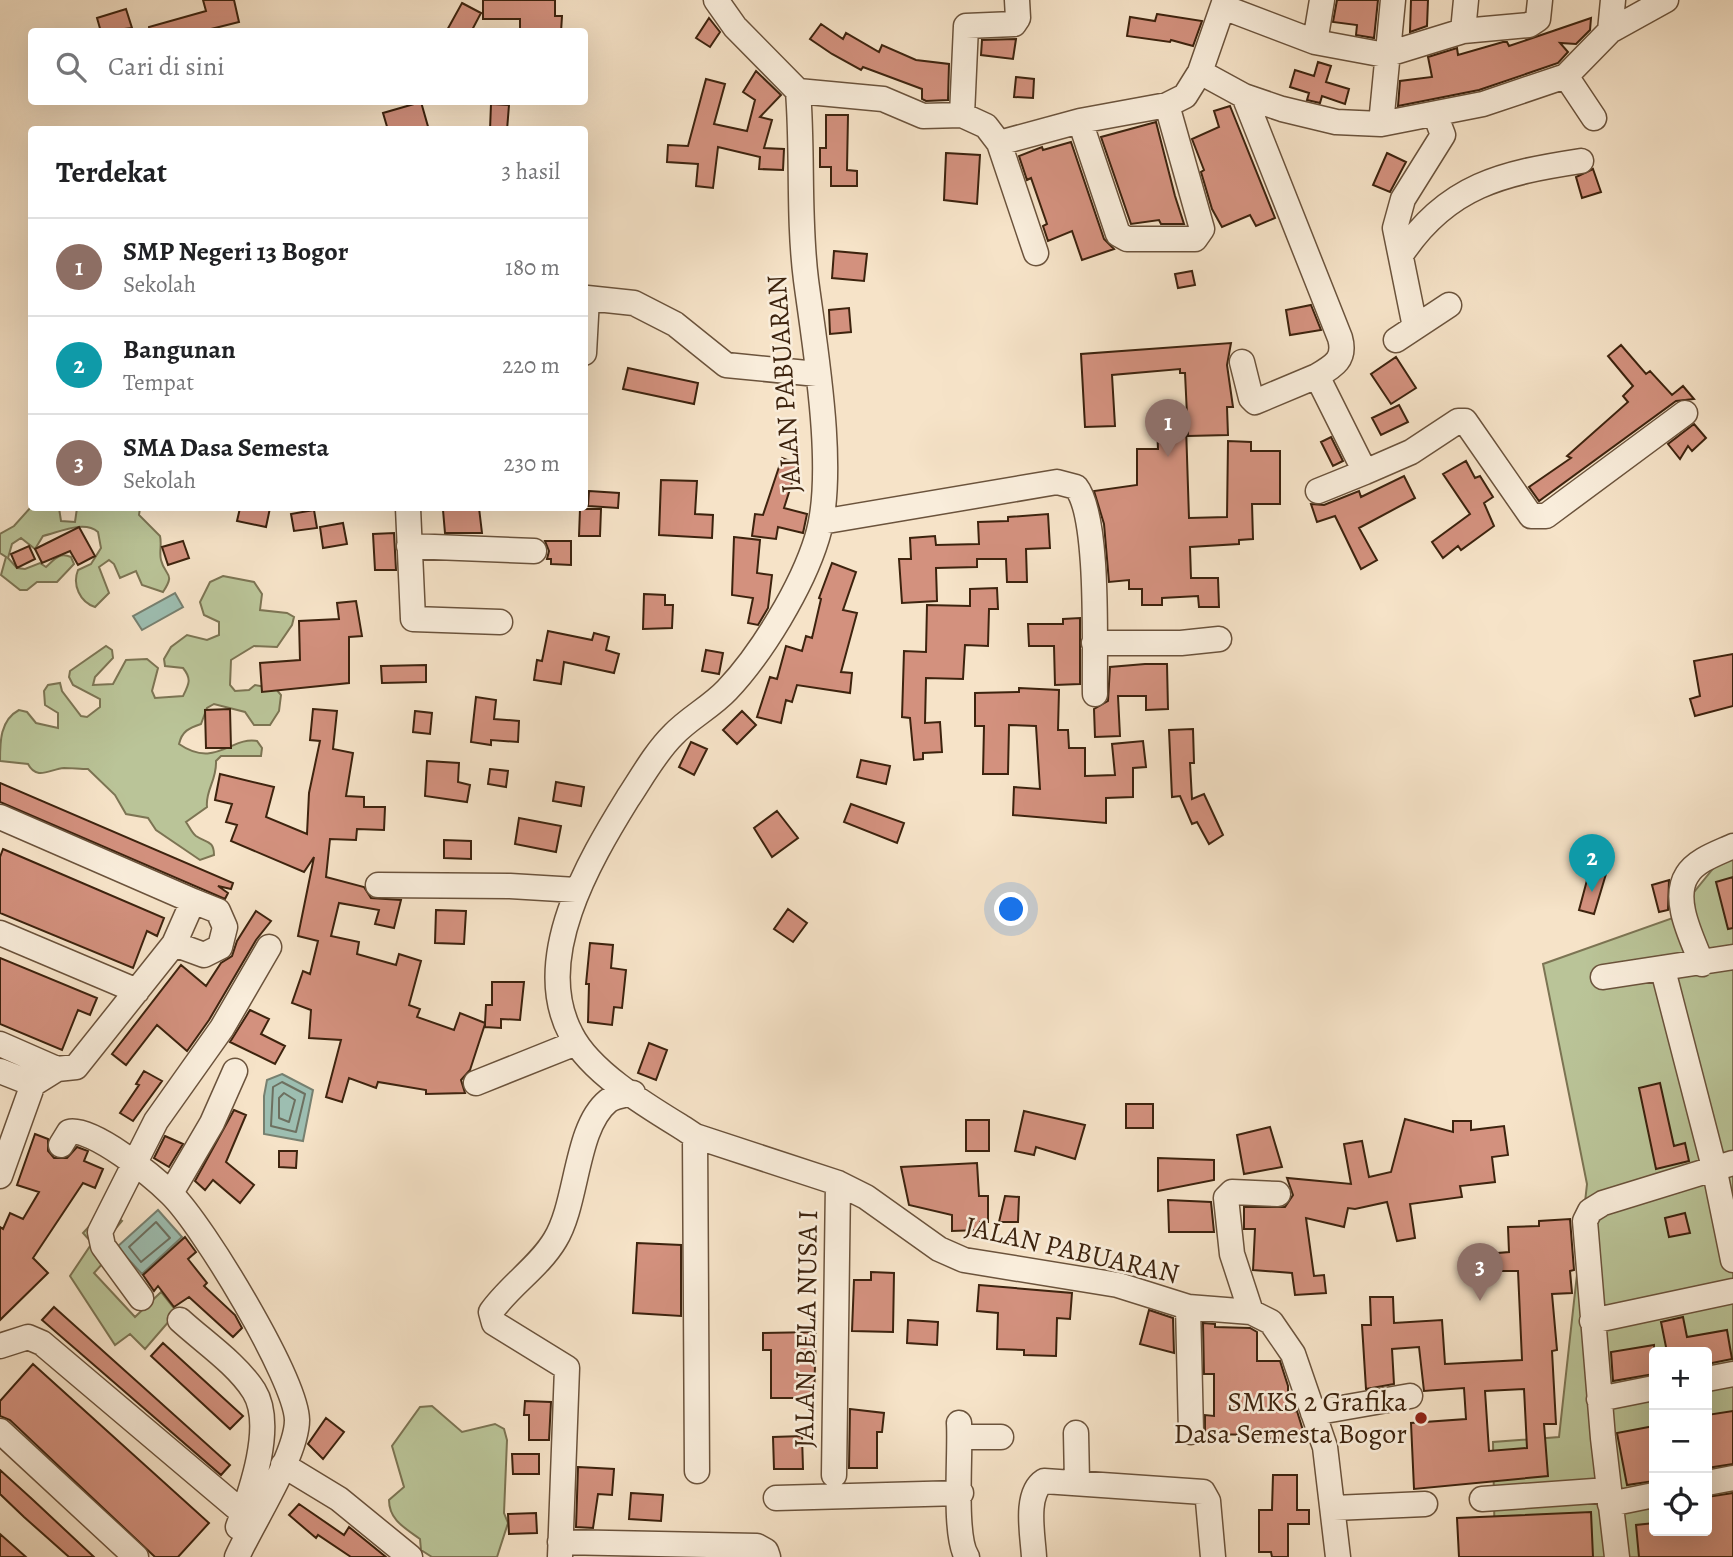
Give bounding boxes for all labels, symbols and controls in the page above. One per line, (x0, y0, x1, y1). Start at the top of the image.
search box (28, 28, 588, 105)
icon: search (52, 48, 90, 86)
text: Cari di sini (108, 49, 225, 84)
text: Terdekat (56, 152, 167, 192)
text: 3 hasil (502, 156, 560, 187)
text: SMP Negeri 13 Bogor (123, 234, 348, 269)
text: 1 (75, 252, 83, 283)
text: 180 m (505, 252, 560, 283)
text: Sekolah (123, 269, 196, 300)
street label: JALAN PABUARAN (757, 274, 811, 494)
text: Bangunan (123, 332, 236, 367)
text: 2 (73, 350, 85, 381)
text: 220 m (502, 350, 560, 381)
text: Tempat (123, 367, 194, 398)
pin: 1 (1145, 399, 1191, 457)
text: SMA Dasa Semesta (123, 430, 329, 465)
text: 3 (74, 448, 84, 479)
text: 230 m (504, 448, 560, 479)
text: Sekolah (123, 465, 196, 496)
pin: 2 (1569, 834, 1615, 892)
your location (994, 892, 1028, 926)
street label: JALAN PABUARAN (961, 1207, 1183, 1293)
street label: JALAN BELA NUSA I (785, 1210, 827, 1448)
pin: 3 (1457, 1243, 1503, 1301)
map controls (1649, 1347, 1712, 1536)
button: + (1649, 1347, 1712, 1410)
place label: SMKS 2 Grafika Dasa Semesta Bogor (1174, 1383, 1407, 1453)
marker: SMKS 2 Grafika Dasa Semesta Bogor (1413, 1410, 1429, 1426)
button: − (1649, 1410, 1712, 1473)
button: locate (1649, 1473, 1712, 1536)

